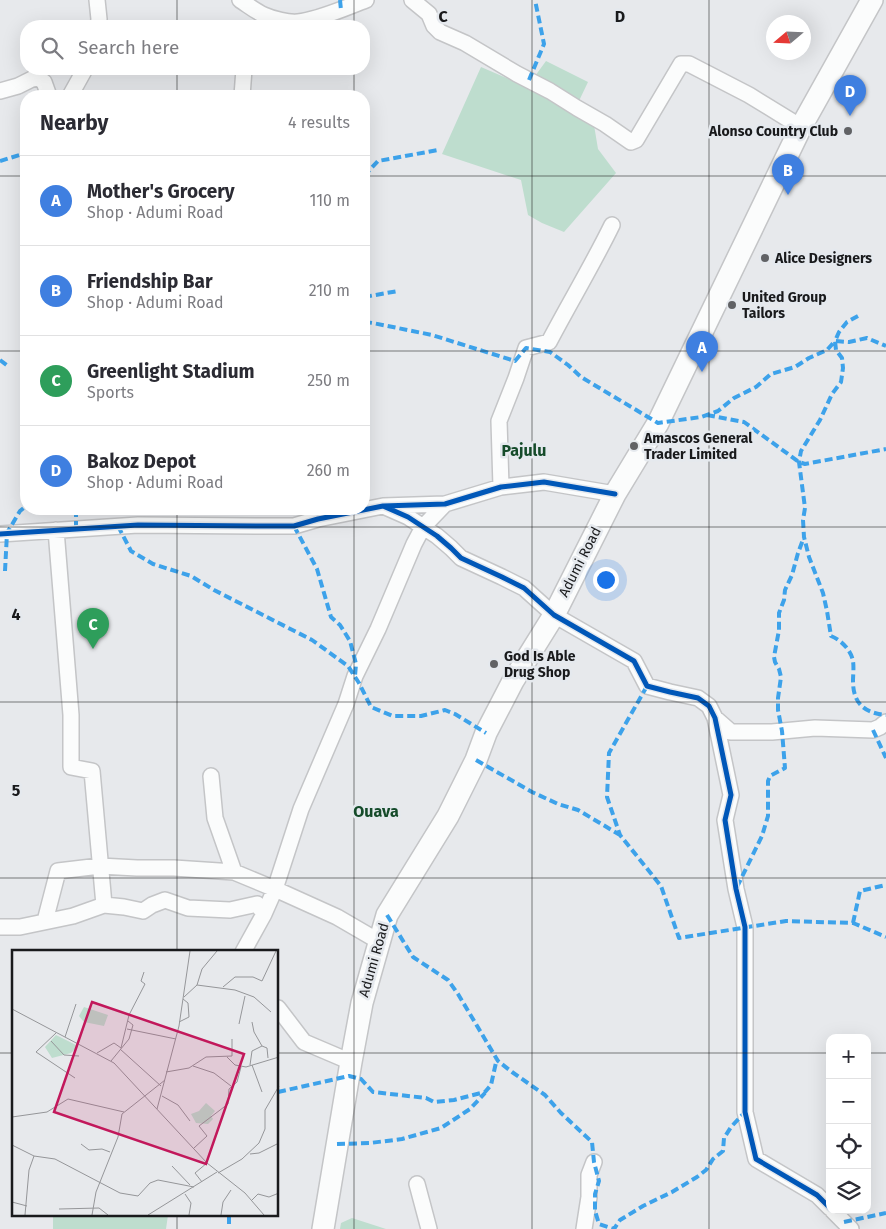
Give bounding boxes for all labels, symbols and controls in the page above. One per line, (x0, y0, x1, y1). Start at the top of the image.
text: C (438, 7, 448, 26)
text: D (615, 7, 625, 26)
north arrow (766, 15, 811, 60)
search box (20, 20, 370, 75)
icon: search (38, 34, 66, 62)
text: Search here (78, 36, 179, 59)
pin: D (834, 75, 866, 116)
text: Nearby (40, 110, 108, 136)
text: 4 results (288, 113, 350, 132)
place label: Alonso Country Club (708, 123, 838, 140)
marker: Alonso Country Club (842, 125, 854, 137)
pin: B (772, 154, 804, 195)
text: Mother's Grocery (87, 180, 235, 203)
text: A (51, 191, 61, 210)
text: 110 m (309, 191, 350, 210)
text: Shop · Adumi Road (87, 203, 224, 222)
place label: Alice Designers (774, 250, 872, 267)
marker: Alice Designers (759, 252, 771, 264)
text: Friendship Bar (87, 270, 213, 293)
text: B (51, 281, 61, 300)
text: 210 m (309, 281, 350, 300)
place label: United Group Tailors (742, 289, 827, 322)
text: Shop · Adumi Road (87, 293, 224, 312)
marker: United Group Tailors (726, 299, 738, 311)
pin: A (686, 331, 718, 372)
text: Greenlight Stadium (87, 360, 255, 383)
text: C (51, 371, 61, 390)
text: 250 m (307, 371, 350, 390)
text: Sports (87, 383, 134, 402)
place label: Amascos General Trader Limited (643, 430, 753, 463)
marker: Amascos General Trader Limited (628, 440, 640, 452)
district label: Pajulu (502, 441, 546, 460)
text: Bakoz Depot (87, 450, 196, 473)
text: D (51, 461, 61, 480)
text: 260 m (307, 461, 350, 480)
text: Shop · Adumi Road (87, 473, 224, 492)
street label: Adumi Road (555, 524, 605, 600)
your location (593, 567, 619, 593)
text: 4 (11, 605, 21, 624)
pin: C (77, 608, 109, 649)
place label: God Is Able Drug Shop (504, 648, 576, 681)
marker: God Is Able Drug Shop (488, 658, 500, 670)
text: 5 (12, 781, 21, 800)
district label: Ouava (353, 802, 399, 821)
street label: Adumi Road (355, 921, 393, 999)
inset map (12, 950, 279, 1216)
map controls (826, 1034, 871, 1214)
button: + (826, 1034, 871, 1079)
button: − (826, 1079, 871, 1124)
button: locate (826, 1124, 871, 1169)
button: layers (826, 1169, 871, 1214)

